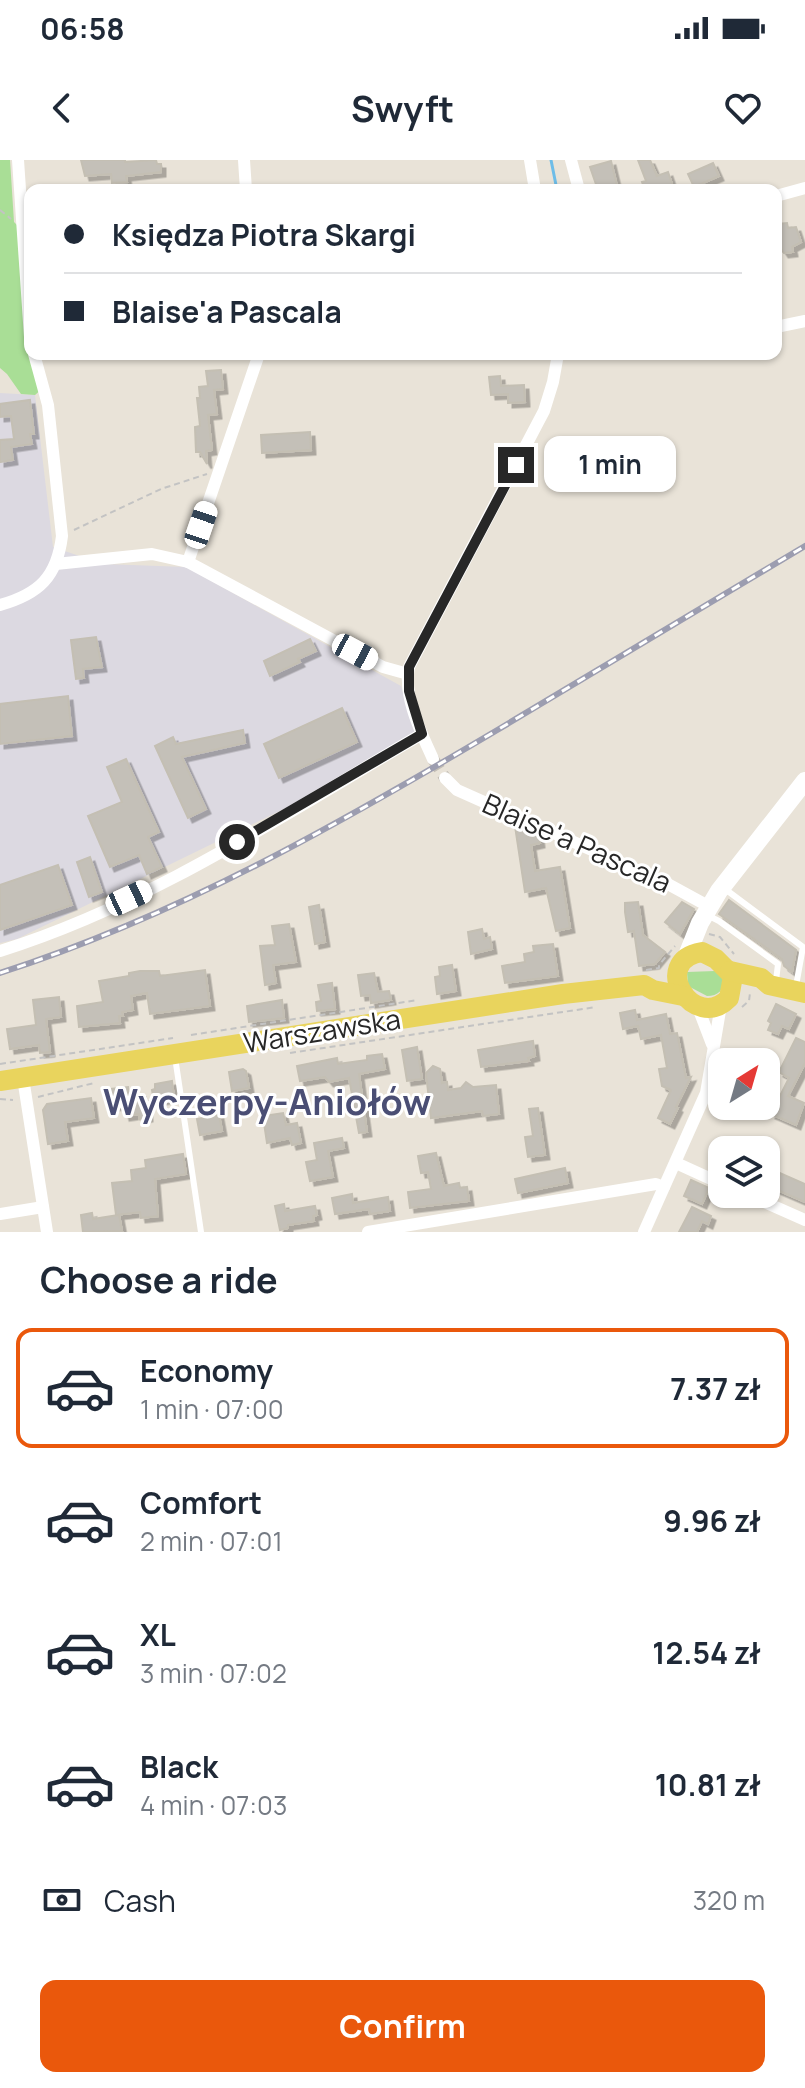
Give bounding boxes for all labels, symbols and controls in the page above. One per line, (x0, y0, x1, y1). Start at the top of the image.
text: 06:58 (40, 8, 125, 49)
text: Swyft (351, 84, 454, 133)
icon: back (40, 86, 84, 130)
icon: heart (721, 86, 765, 130)
text: Księdza Piotra Skargi (112, 214, 416, 255)
text: Blaise'a Pascala (112, 291, 342, 332)
callout: 1 min (544, 437, 676, 493)
text: 1 min (578, 446, 642, 482)
route end (498, 447, 534, 483)
car (182, 498, 220, 552)
car (328, 630, 382, 674)
street label: Blaise'a Pascala (477, 784, 678, 901)
route start (219, 824, 255, 860)
car (102, 877, 156, 919)
street label: Warszawska (240, 999, 403, 1061)
north arrow (708, 1048, 780, 1120)
map controls (708, 1048, 780, 1208)
district label: Wyczerpy-Aniołów (103, 1077, 431, 1126)
button: layers (708, 1136, 780, 1208)
text: Choose a ride (40, 1255, 278, 1304)
text: Economy (140, 1350, 273, 1391)
icon: car (44, 1352, 116, 1424)
text: 7.37 zł (670, 1368, 761, 1409)
text: 1 min · 07:00 (140, 1391, 284, 1427)
text: Comfort (140, 1482, 262, 1523)
icon: car (44, 1484, 116, 1556)
text: 9.96 zł (663, 1500, 761, 1541)
text: 2 min · 07:01 (140, 1523, 283, 1559)
text: XL (140, 1614, 176, 1655)
icon: car (44, 1616, 116, 1688)
text: 12.54 zł (652, 1632, 761, 1673)
text: 3 min · 07:02 (140, 1655, 287, 1691)
text: Black (140, 1746, 218, 1787)
icon: car (44, 1748, 116, 1820)
text: 10.81 zł (655, 1764, 761, 1805)
text: 4 min · 07:03 (140, 1787, 287, 1823)
icon: cash (40, 1878, 84, 1922)
text: Cash (104, 1880, 176, 1921)
text: 320 m (693, 1882, 765, 1918)
button: Confirm (40, 1980, 765, 2072)

